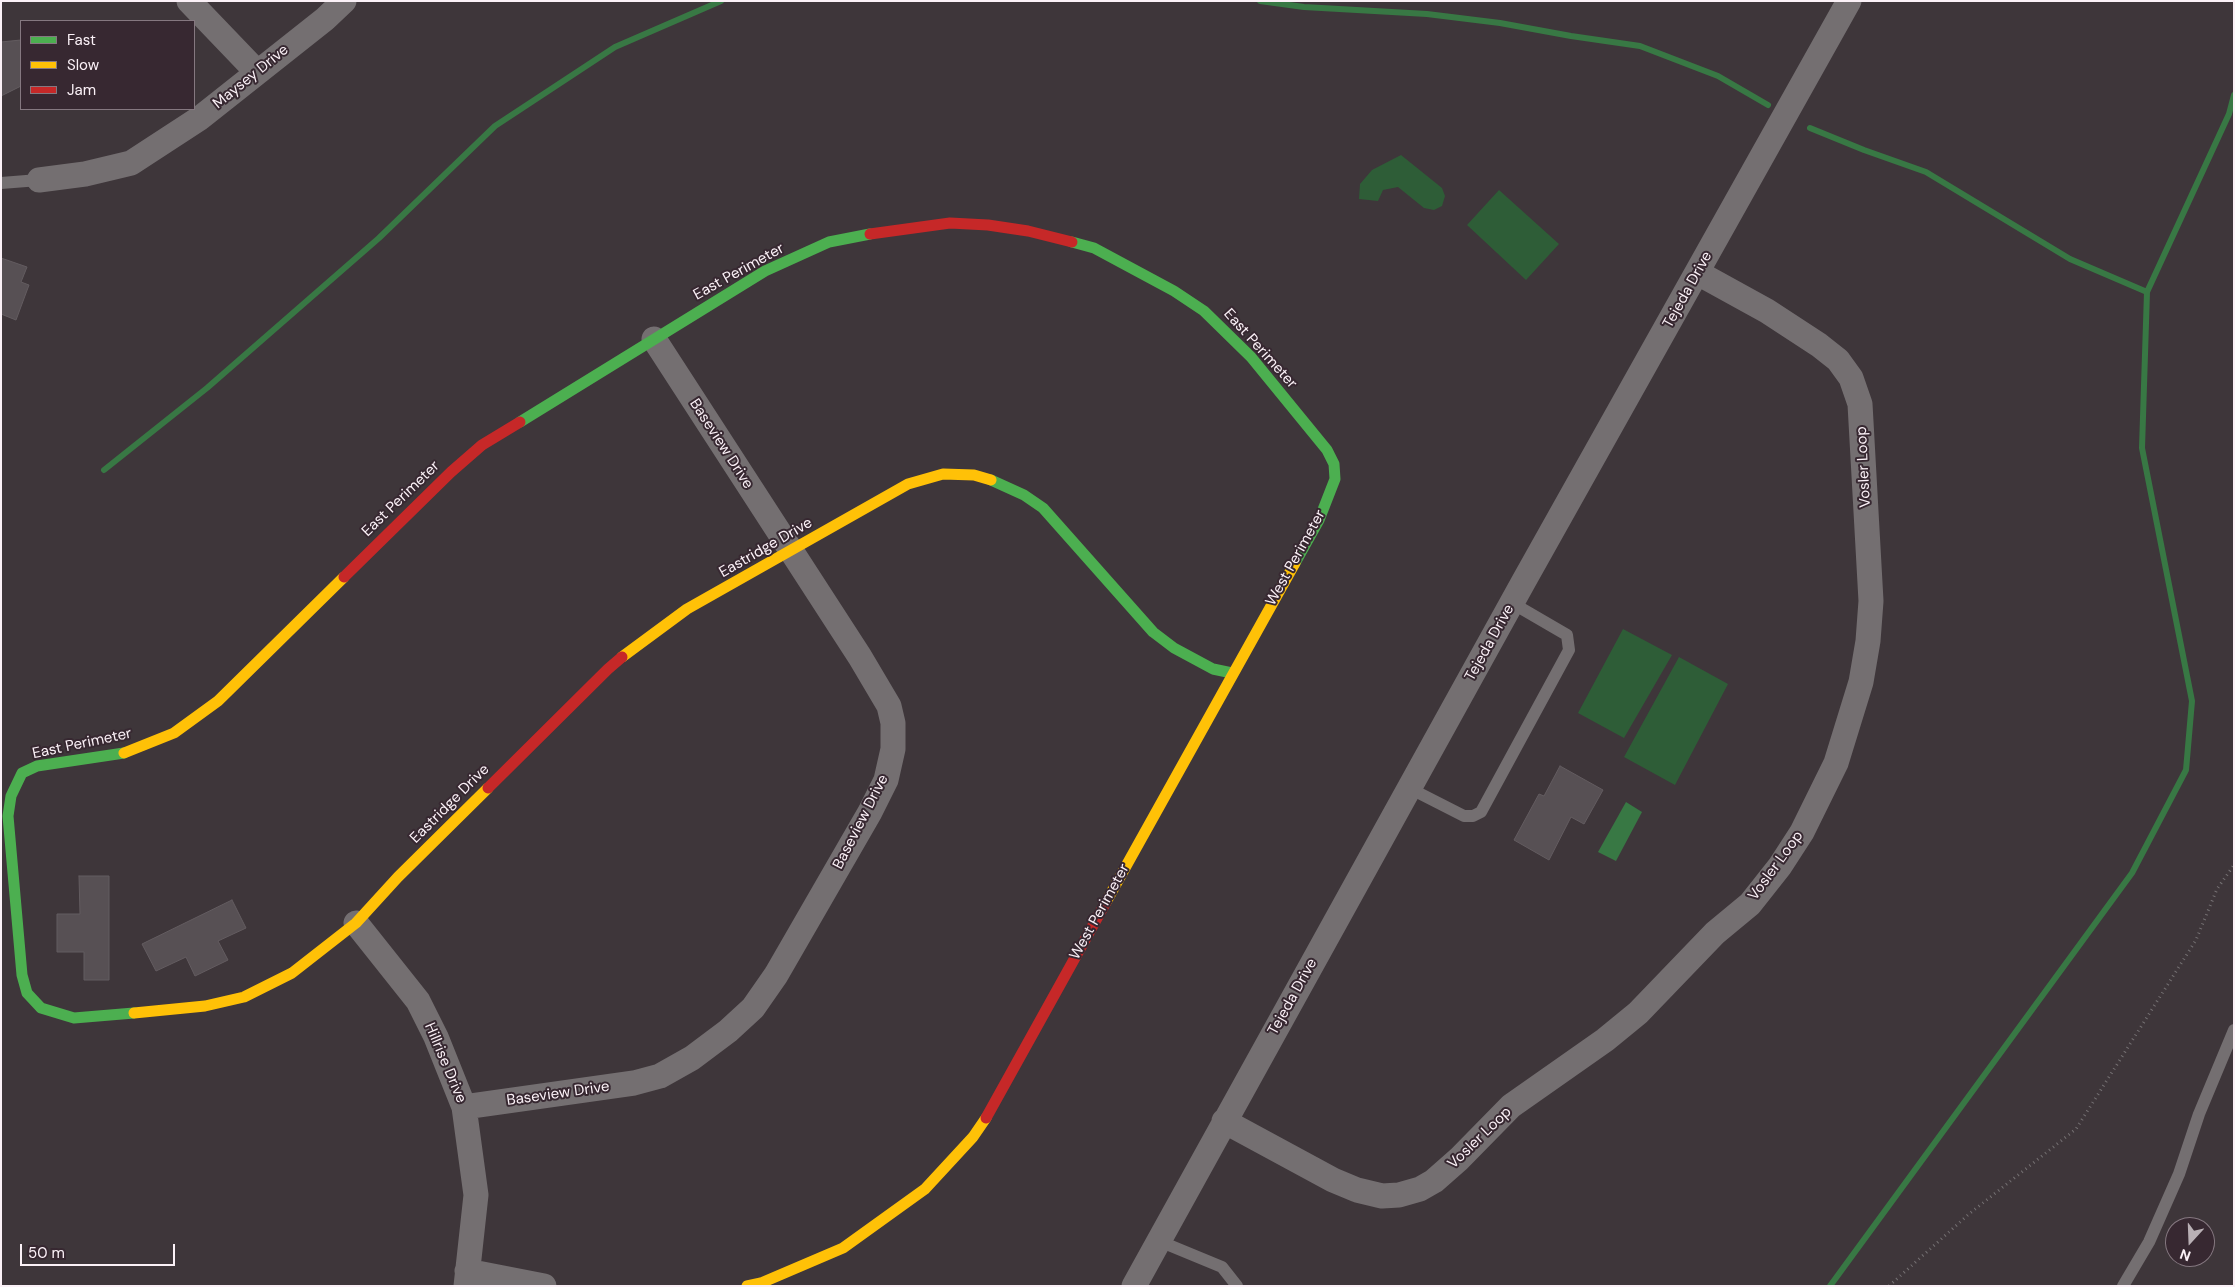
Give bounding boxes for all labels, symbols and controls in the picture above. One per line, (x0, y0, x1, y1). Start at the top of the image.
legend (20, 20, 195, 110)
text: Fast (67, 30, 96, 50)
street label: Maysey Drive (210, 41, 292, 113)
text: Slow (67, 55, 99, 75)
text: Jam (67, 80, 96, 100)
street label: East Perimeter (690, 240, 788, 304)
street label: Tejeda Drive (1660, 249, 1716, 331)
street label: East Perimeter (1220, 305, 1300, 393)
street label: Baseview Drive (685, 396, 757, 492)
street label: Vosler Loop (1853, 426, 1875, 508)
street label: East Perimeter (358, 457, 444, 541)
street label: West Perimeter (1262, 507, 1330, 609)
street label: Eastridge Drive (716, 514, 816, 582)
street label: Tejeda Drive (1462, 602, 1518, 684)
street label: East Perimeter (31, 725, 133, 763)
street label: Eastridge Drive (407, 761, 493, 847)
street label: Baseview Drive (829, 772, 893, 872)
street label: Vosler Loop (1745, 828, 1807, 904)
street label: West Perimeter (1066, 861, 1134, 963)
street label: Tejeda Drive (1265, 956, 1321, 1038)
street label: Hillrise Drive (420, 1020, 470, 1106)
street label: Baseview Drive (505, 1078, 611, 1110)
street label: Vosler Loop (1444, 1103, 1516, 1173)
north arrow (2165, 1217, 2215, 1267)
scale bar (22, 1234, 178, 1266)
text: 50 m (28, 1243, 65, 1263)
text: N (2177, 1245, 2193, 1265)

